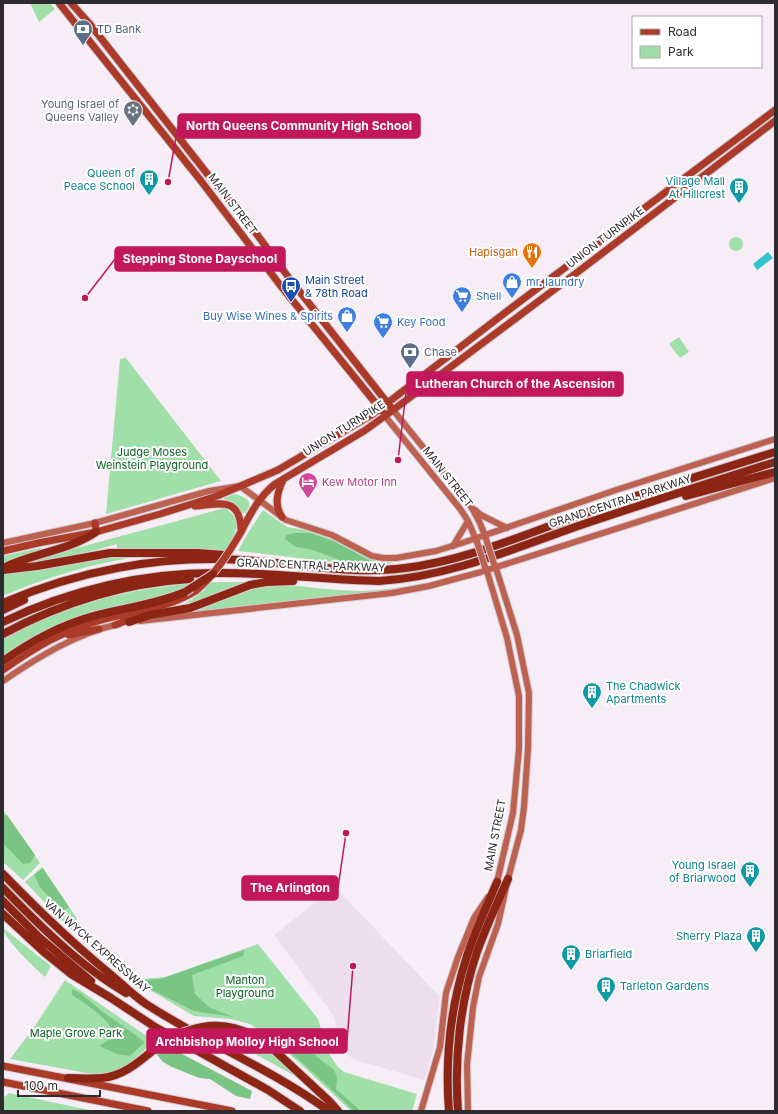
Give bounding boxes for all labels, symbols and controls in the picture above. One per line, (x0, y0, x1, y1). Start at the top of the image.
legend (632, 16, 762, 68)
bank icon: TD Bank (72, 18, 94, 46)
place label: TD Bank (97, 22, 141, 36)
text: Road (668, 24, 697, 39)
text: Park (668, 44, 694, 59)
place label: Young Israel of Queens Valley (41, 97, 119, 124)
synagogue icon: Young Israel of Queens Valley (122, 99, 144, 127)
callout: North Queens Community High School (178, 114, 420, 138)
text: North Queens Community High School (186, 118, 412, 133)
place label: Queen of Peace School (64, 166, 135, 193)
building icon: Queen of Peace School (138, 168, 160, 196)
street label: MAIN STREET (205, 170, 261, 238)
place label: Village Mall At Hillcrest (666, 174, 725, 201)
building icon: Village Mall At Hillcrest (728, 176, 750, 204)
street label: UNION TURNPIKE (563, 203, 647, 271)
restaurant icon: Hapisgah (521, 241, 543, 269)
place label: Hapisgah (469, 245, 518, 259)
callout: Stepping Stone Dayschool (115, 247, 285, 271)
text: Stepping Stone Dayschool (123, 251, 277, 266)
shop icon: mr. laundry (501, 271, 523, 299)
place label: Main Street & 78th Road (305, 273, 368, 300)
bus stop icon: Main Street & 78th Road (280, 275, 302, 303)
place label: mr. laundry (526, 275, 584, 289)
supermarket icon: Shell (451, 285, 473, 313)
place label: Shell (476, 289, 501, 303)
shop icon: Buy Wise Wines & Spirits (336, 305, 358, 333)
place label: Buy Wise Wines & Spirits (203, 309, 333, 323)
supermarket icon: Key Food (372, 311, 394, 339)
place label: Key Food (397, 315, 445, 329)
bank icon: Chase (399, 341, 421, 369)
place label: Chase (424, 345, 457, 359)
callout: Lutheran Church of the Ascension (407, 372, 623, 396)
text: Lutheran Church of the Ascension (415, 376, 615, 391)
street label: UNION TURNPIKE (300, 397, 388, 459)
street label: MAIN STREET (420, 444, 476, 510)
park label: Judge Moses Weinstein Playground (96, 445, 208, 472)
hotel icon: Kew Motor Inn (297, 471, 319, 499)
street label: GRAND CENTRAL PARKWAY (547, 471, 693, 531)
place label: Kew Motor Inn (322, 475, 397, 489)
street label: GRAND CENTRAL PARKWAY (236, 555, 386, 575)
place label: The Chadwick Apartments (606, 679, 681, 706)
building icon: The Chadwick Apartments (581, 681, 603, 709)
street label: MAIN STREET (481, 798, 509, 872)
place label: Young Israel of Briarwood (669, 858, 736, 885)
building icon: Young Israel of Briarwood (739, 860, 761, 888)
callout: The Arlington (242, 876, 338, 900)
text: The Arlington (250, 880, 330, 895)
street label: VAN WYCK EXPRESSWAY (41, 896, 153, 996)
building icon: Sherry Plaza (745, 925, 767, 953)
place label: Sherry Plaza (676, 929, 742, 943)
building icon: Briarfield (560, 943, 582, 971)
place label: Briarfield (585, 947, 632, 961)
park label: Manton Playground (216, 973, 274, 1000)
building icon: Tarleton Gardens (595, 975, 617, 1003)
place label: Tarleton Gardens (620, 979, 710, 993)
park label: Maple Grove Park (30, 1026, 122, 1040)
callout: Archbishop Molloy High School (147, 1029, 347, 1053)
text: Archbishop Molloy High School (155, 1034, 339, 1049)
scale bar (18, 1072, 100, 1098)
text: 100 m (24, 1078, 58, 1093)

